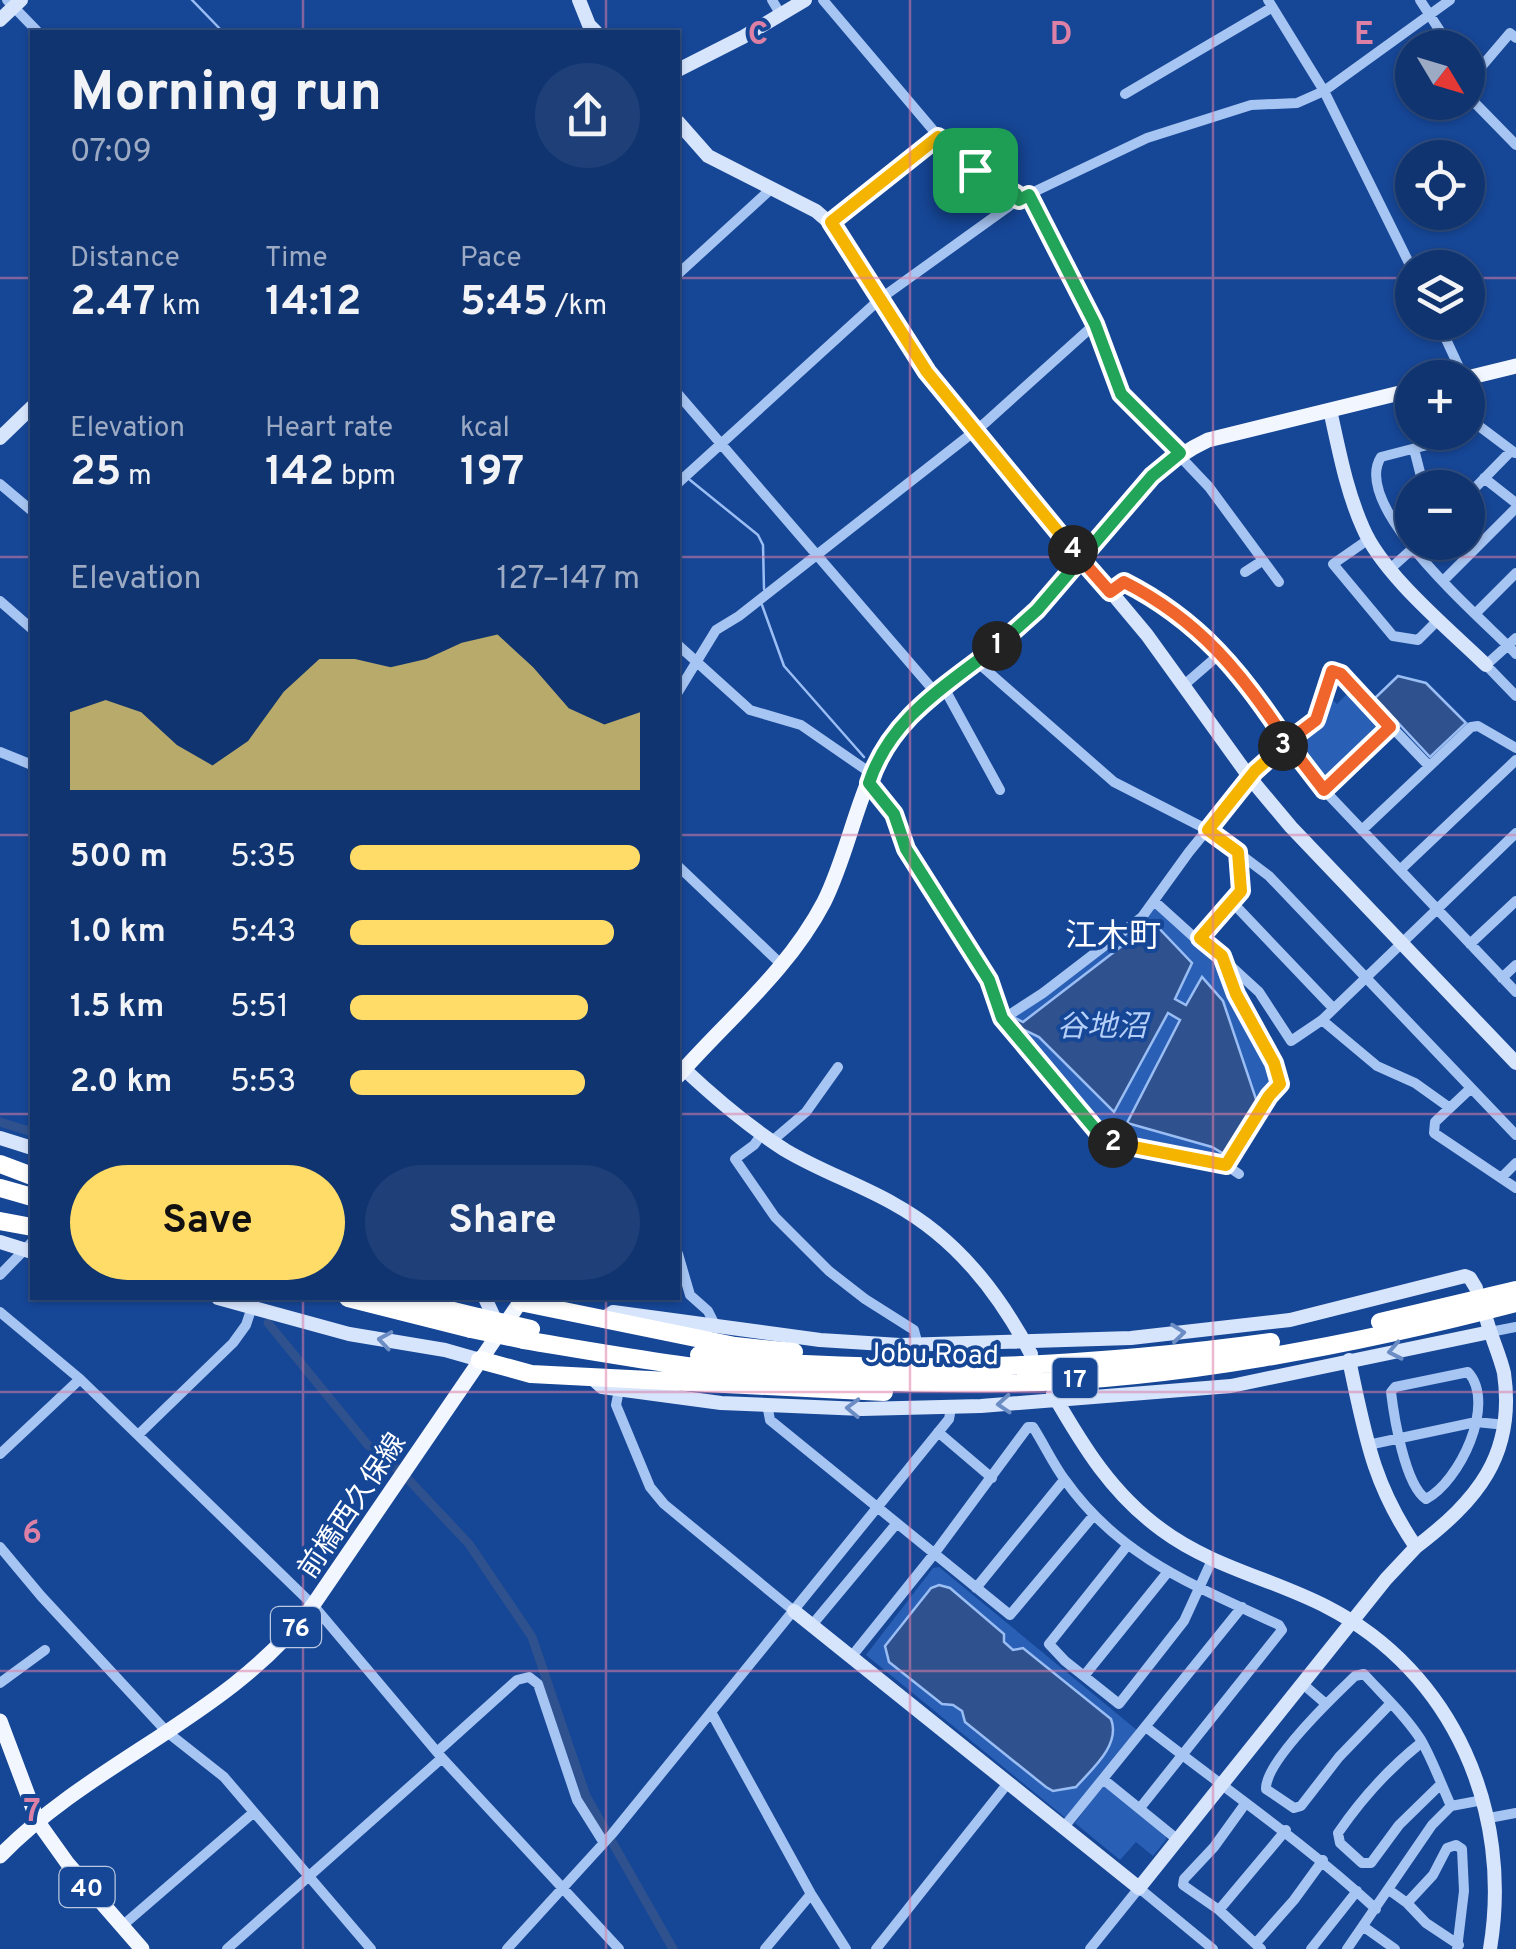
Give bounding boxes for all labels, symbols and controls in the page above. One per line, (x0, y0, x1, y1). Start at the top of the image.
text: C (748, 16, 768, 56)
text: D (1050, 16, 1072, 56)
text: E (1354, 16, 1374, 56)
north arrow (1395, 30, 1485, 120)
map controls (1395, 30, 1485, 560)
text: Morning run (70, 60, 382, 130)
button: share (535, 63, 640, 168)
pin (933, 128, 1018, 213)
text: 07:09 (70, 133, 152, 173)
button: locate (1395, 140, 1485, 230)
icon: arrive (948, 143, 1003, 198)
text: Distance (70, 241, 180, 277)
text: Time (265, 241, 328, 277)
text: Pace (460, 241, 522, 277)
button: layers (1395, 250, 1485, 340)
text: 2.47 (70, 277, 155, 330)
text: 14:12 (265, 277, 362, 330)
text: 5:45 (460, 277, 549, 330)
text: km (155, 289, 201, 325)
text: /km (549, 289, 607, 325)
button: + (1395, 360, 1485, 450)
text: Elevation (70, 411, 185, 447)
text: Heart rate (265, 411, 393, 447)
text: kcal (460, 411, 510, 447)
text: 25 (70, 447, 121, 500)
text: 142 (265, 447, 335, 500)
text: 197 (460, 447, 524, 500)
text: m (121, 459, 152, 495)
text: bpm (335, 459, 396, 495)
button: − (1395, 470, 1485, 560)
pin: 4 (1048, 525, 1098, 575)
text: 4 (1064, 532, 1082, 568)
text: Elevation (70, 560, 202, 600)
text: 127–147 m (496, 560, 640, 600)
pin: 1 (972, 621, 1022, 671)
text: 1 (991, 628, 1003, 664)
pin: 3 (1258, 721, 1308, 771)
text: 3 (1275, 728, 1291, 764)
text: 500 m (70, 838, 168, 878)
text: 5:35 (230, 838, 296, 878)
text: 1.0 km (70, 913, 166, 953)
text: 5:43 (230, 913, 296, 953)
district label: 江木町 (1065, 918, 1161, 958)
text: 1.5 km (70, 988, 164, 1028)
text: 5:51 (230, 988, 289, 1028)
water label: 谷地沼 (1057, 1010, 1151, 1047)
text: 2.0 km (70, 1063, 172, 1103)
text: 5:53 (230, 1063, 296, 1103)
pin: 2 (1088, 1118, 1138, 1168)
text: 2 (1104, 1125, 1122, 1161)
button: Save (70, 1165, 345, 1280)
button: Share (365, 1165, 640, 1280)
one-way arrow (1171, 1322, 1187, 1344)
one-way arrow (377, 1331, 393, 1352)
street label: Jobu Road (865, 1337, 999, 1375)
one-way arrow (1387, 1340, 1403, 1361)
road number: 17 (1052, 1358, 1098, 1398)
one-way arrow (995, 1393, 1011, 1415)
one-way arrow (845, 1398, 861, 1419)
street label: 前橋西久保線 (292, 1427, 415, 1586)
text: 6 (22, 1515, 42, 1555)
road number: 76 (271, 1607, 321, 1647)
text: 7 (23, 1793, 41, 1833)
road number: 40 (59, 1867, 114, 1907)

